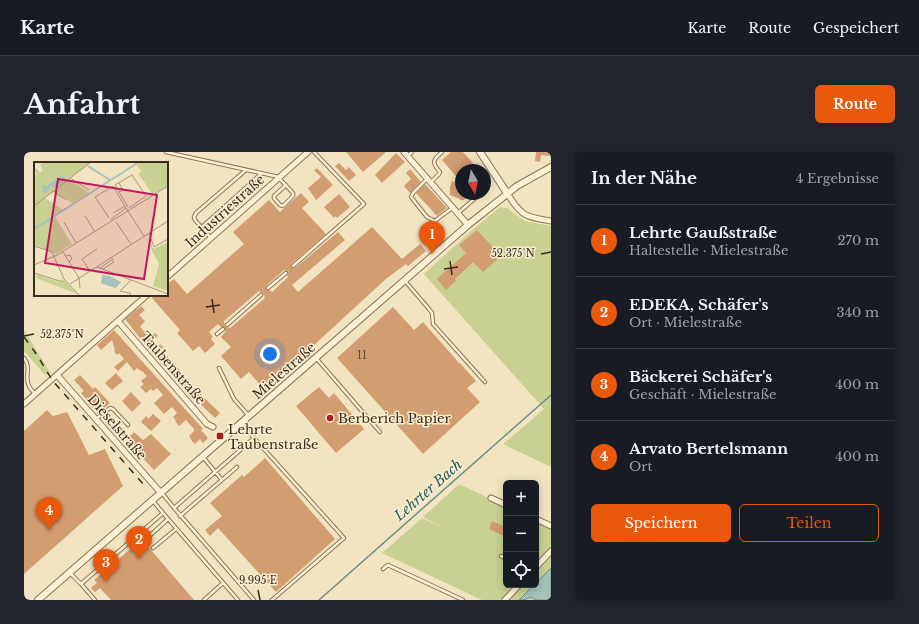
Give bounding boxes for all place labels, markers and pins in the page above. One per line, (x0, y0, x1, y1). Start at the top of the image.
pin: 1 (419, 221, 445, 254)
place label: Berberich Papier (338, 410, 452, 427)
marker: Berberich Papier (325, 413, 335, 423)
place label: Lehrte Taubenstraße (228, 421, 318, 453)
marker: Lehrte Taubenstraße (215, 431, 225, 441)
pin: 4 (36, 497, 62, 530)
pin: 2 (126, 526, 152, 559)
pin: 3 (93, 549, 119, 582)

